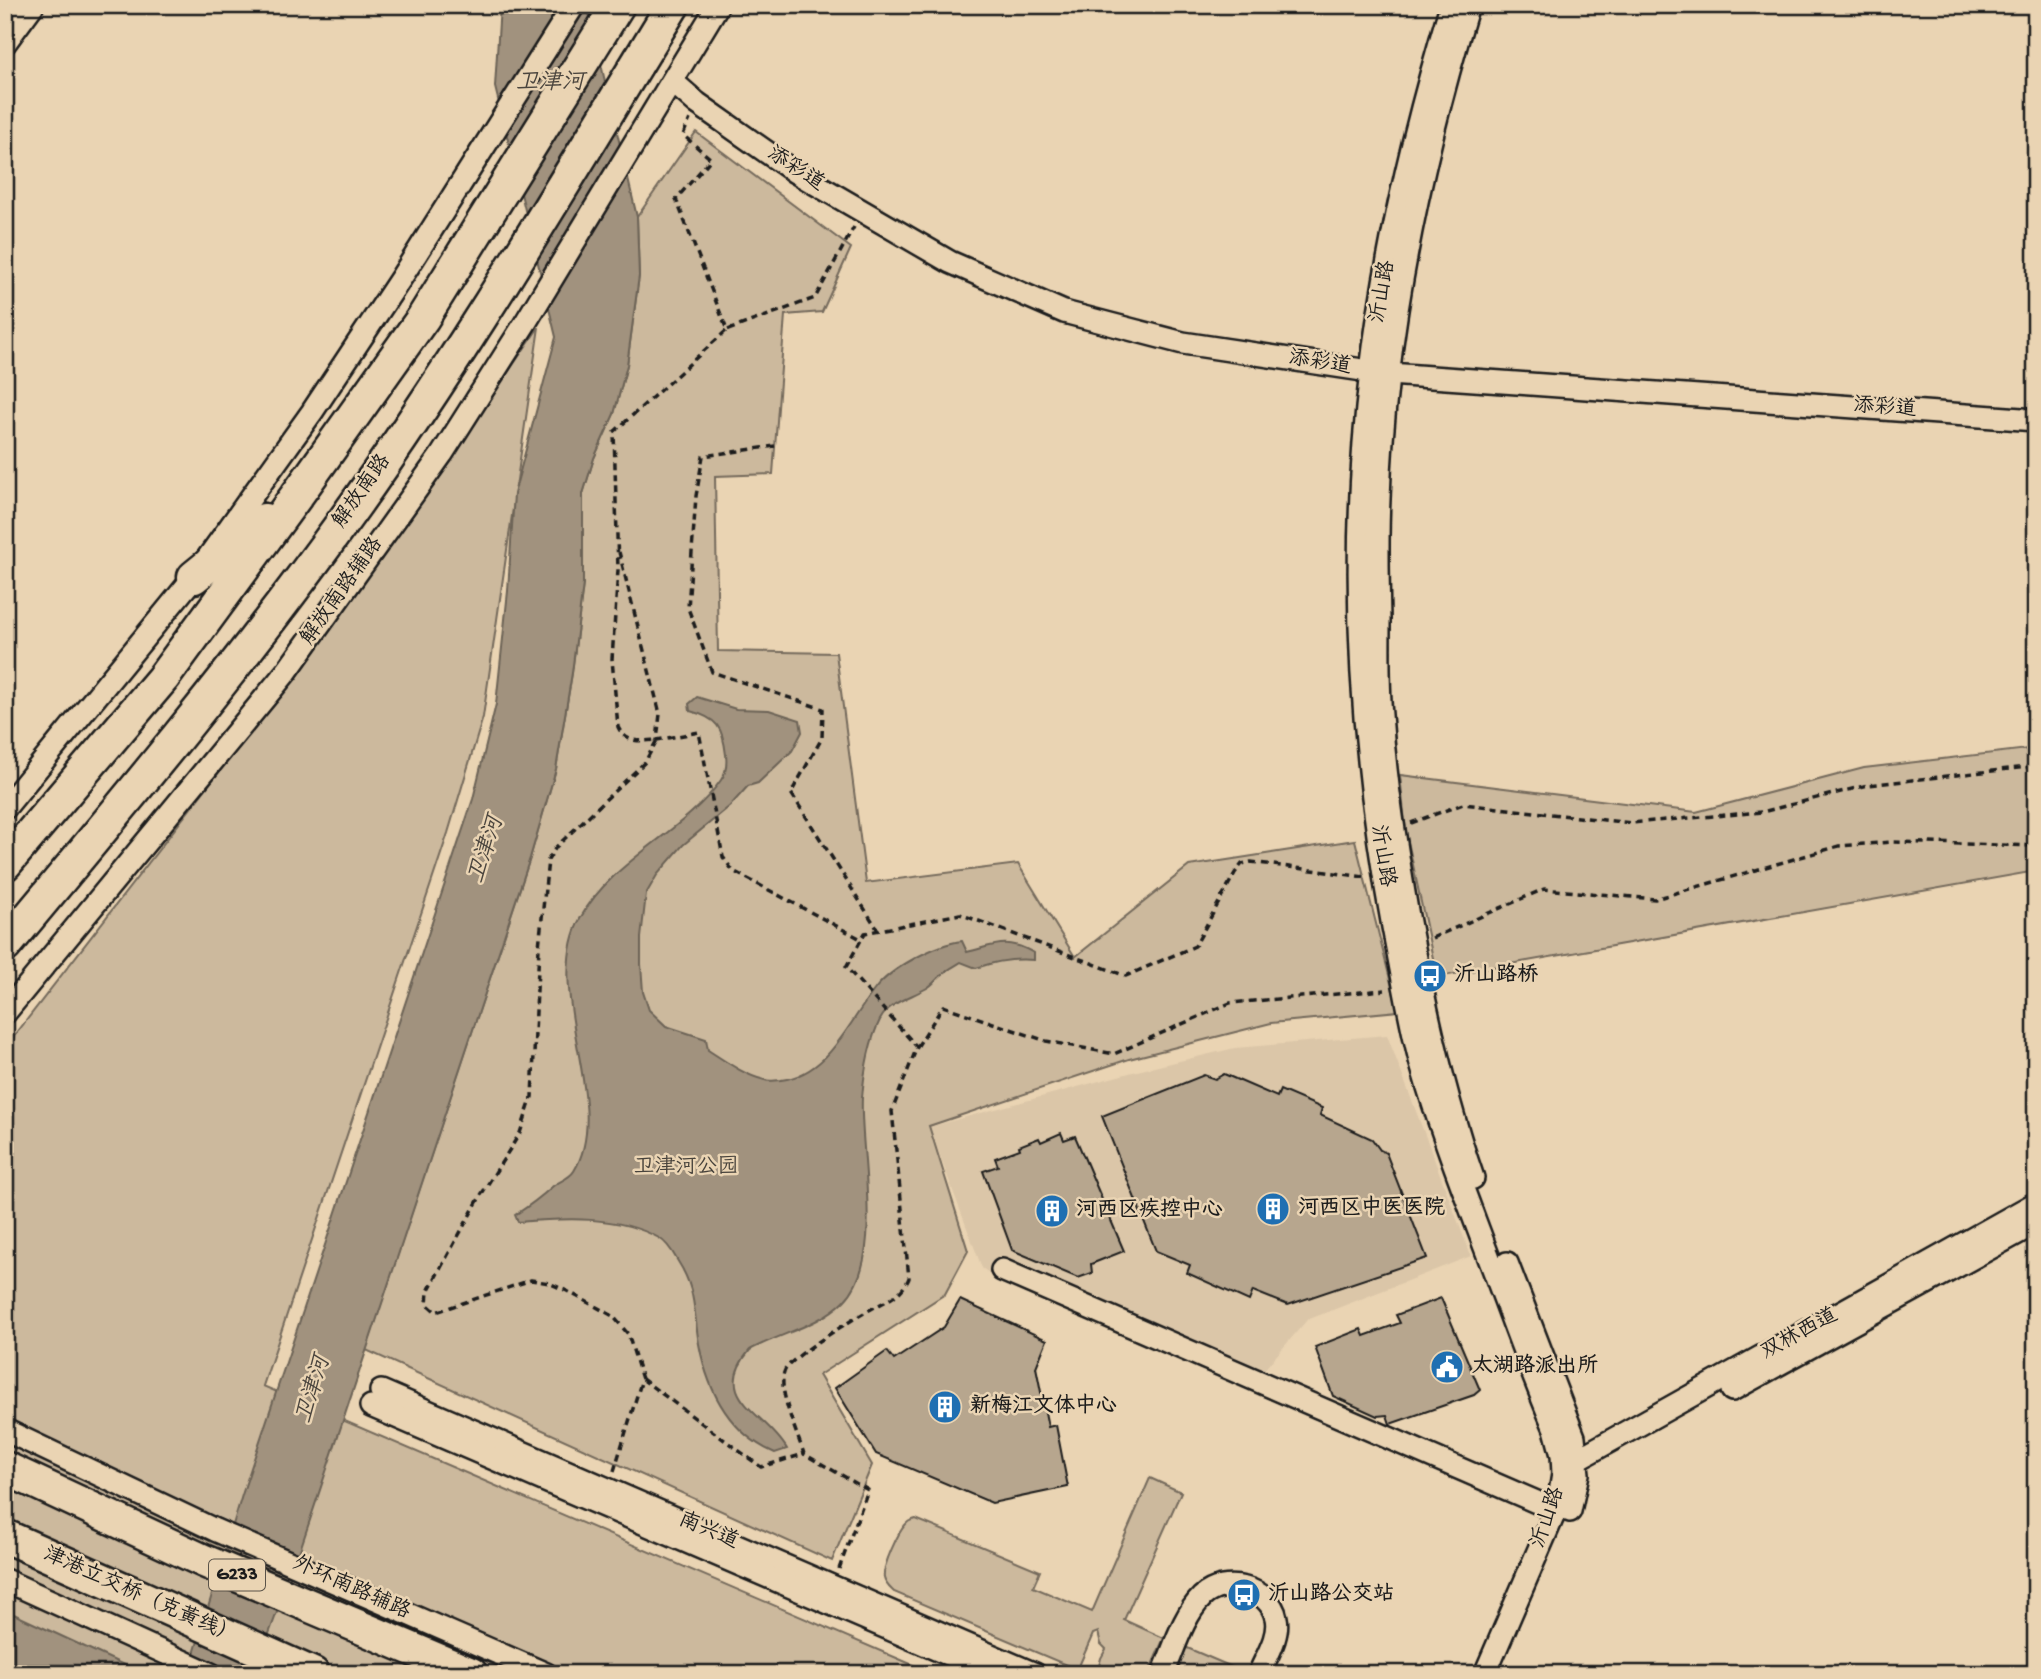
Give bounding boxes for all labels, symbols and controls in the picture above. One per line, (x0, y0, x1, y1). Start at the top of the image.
water label: 卫津河 (516, 69, 589, 97)
street label: 添彩道 (762, 142, 829, 198)
street label: 沂山路 (1364, 258, 1402, 325)
street label: 添彩道 (1287, 346, 1353, 381)
street label: 添彩道 (1853, 393, 1917, 424)
street label: 解放南路 (327, 449, 397, 534)
street label: 解放南路辅路 (295, 532, 389, 651)
water label: 卫津河 (463, 809, 512, 887)
street label: 沂山路 (1364, 823, 1400, 889)
bus stop icon: 沂山路桥 (1411, 957, 1449, 995)
place label: 沂山路桥 (1454, 962, 1538, 989)
park label: 卫津河公园 (634, 1155, 739, 1181)
building icon: 河西区中医医院 (1254, 1190, 1292, 1228)
building icon: 河西区疾控中心 (1033, 1192, 1071, 1230)
place label: 河西区中医医院 (1298, 1195, 1445, 1222)
place label: 河西区疾控中心 (1076, 1197, 1223, 1224)
street label: 双林西道 (1756, 1302, 1843, 1366)
public building icon: 太湖路派出所 (1428, 1348, 1466, 1386)
water label: 卫津河 (290, 1349, 338, 1427)
place label: 太湖路派出所 (1472, 1353, 1598, 1380)
building icon: 新梅江文体中心 (926, 1388, 964, 1426)
place label: 新梅江文体中心 (970, 1393, 1117, 1420)
street label: 沂山路 (1525, 1483, 1571, 1552)
street label: 南兴道 (674, 1506, 743, 1556)
street label: 津港立交桥（克黄线） (39, 1541, 242, 1651)
street label: 外环南路辅路 (288, 1550, 414, 1626)
road number: G233 (209, 1560, 265, 1590)
bus stop icon: 沂山路公交站 (1225, 1576, 1263, 1614)
place label: 沂山路公交站 (1268, 1581, 1394, 1608)

